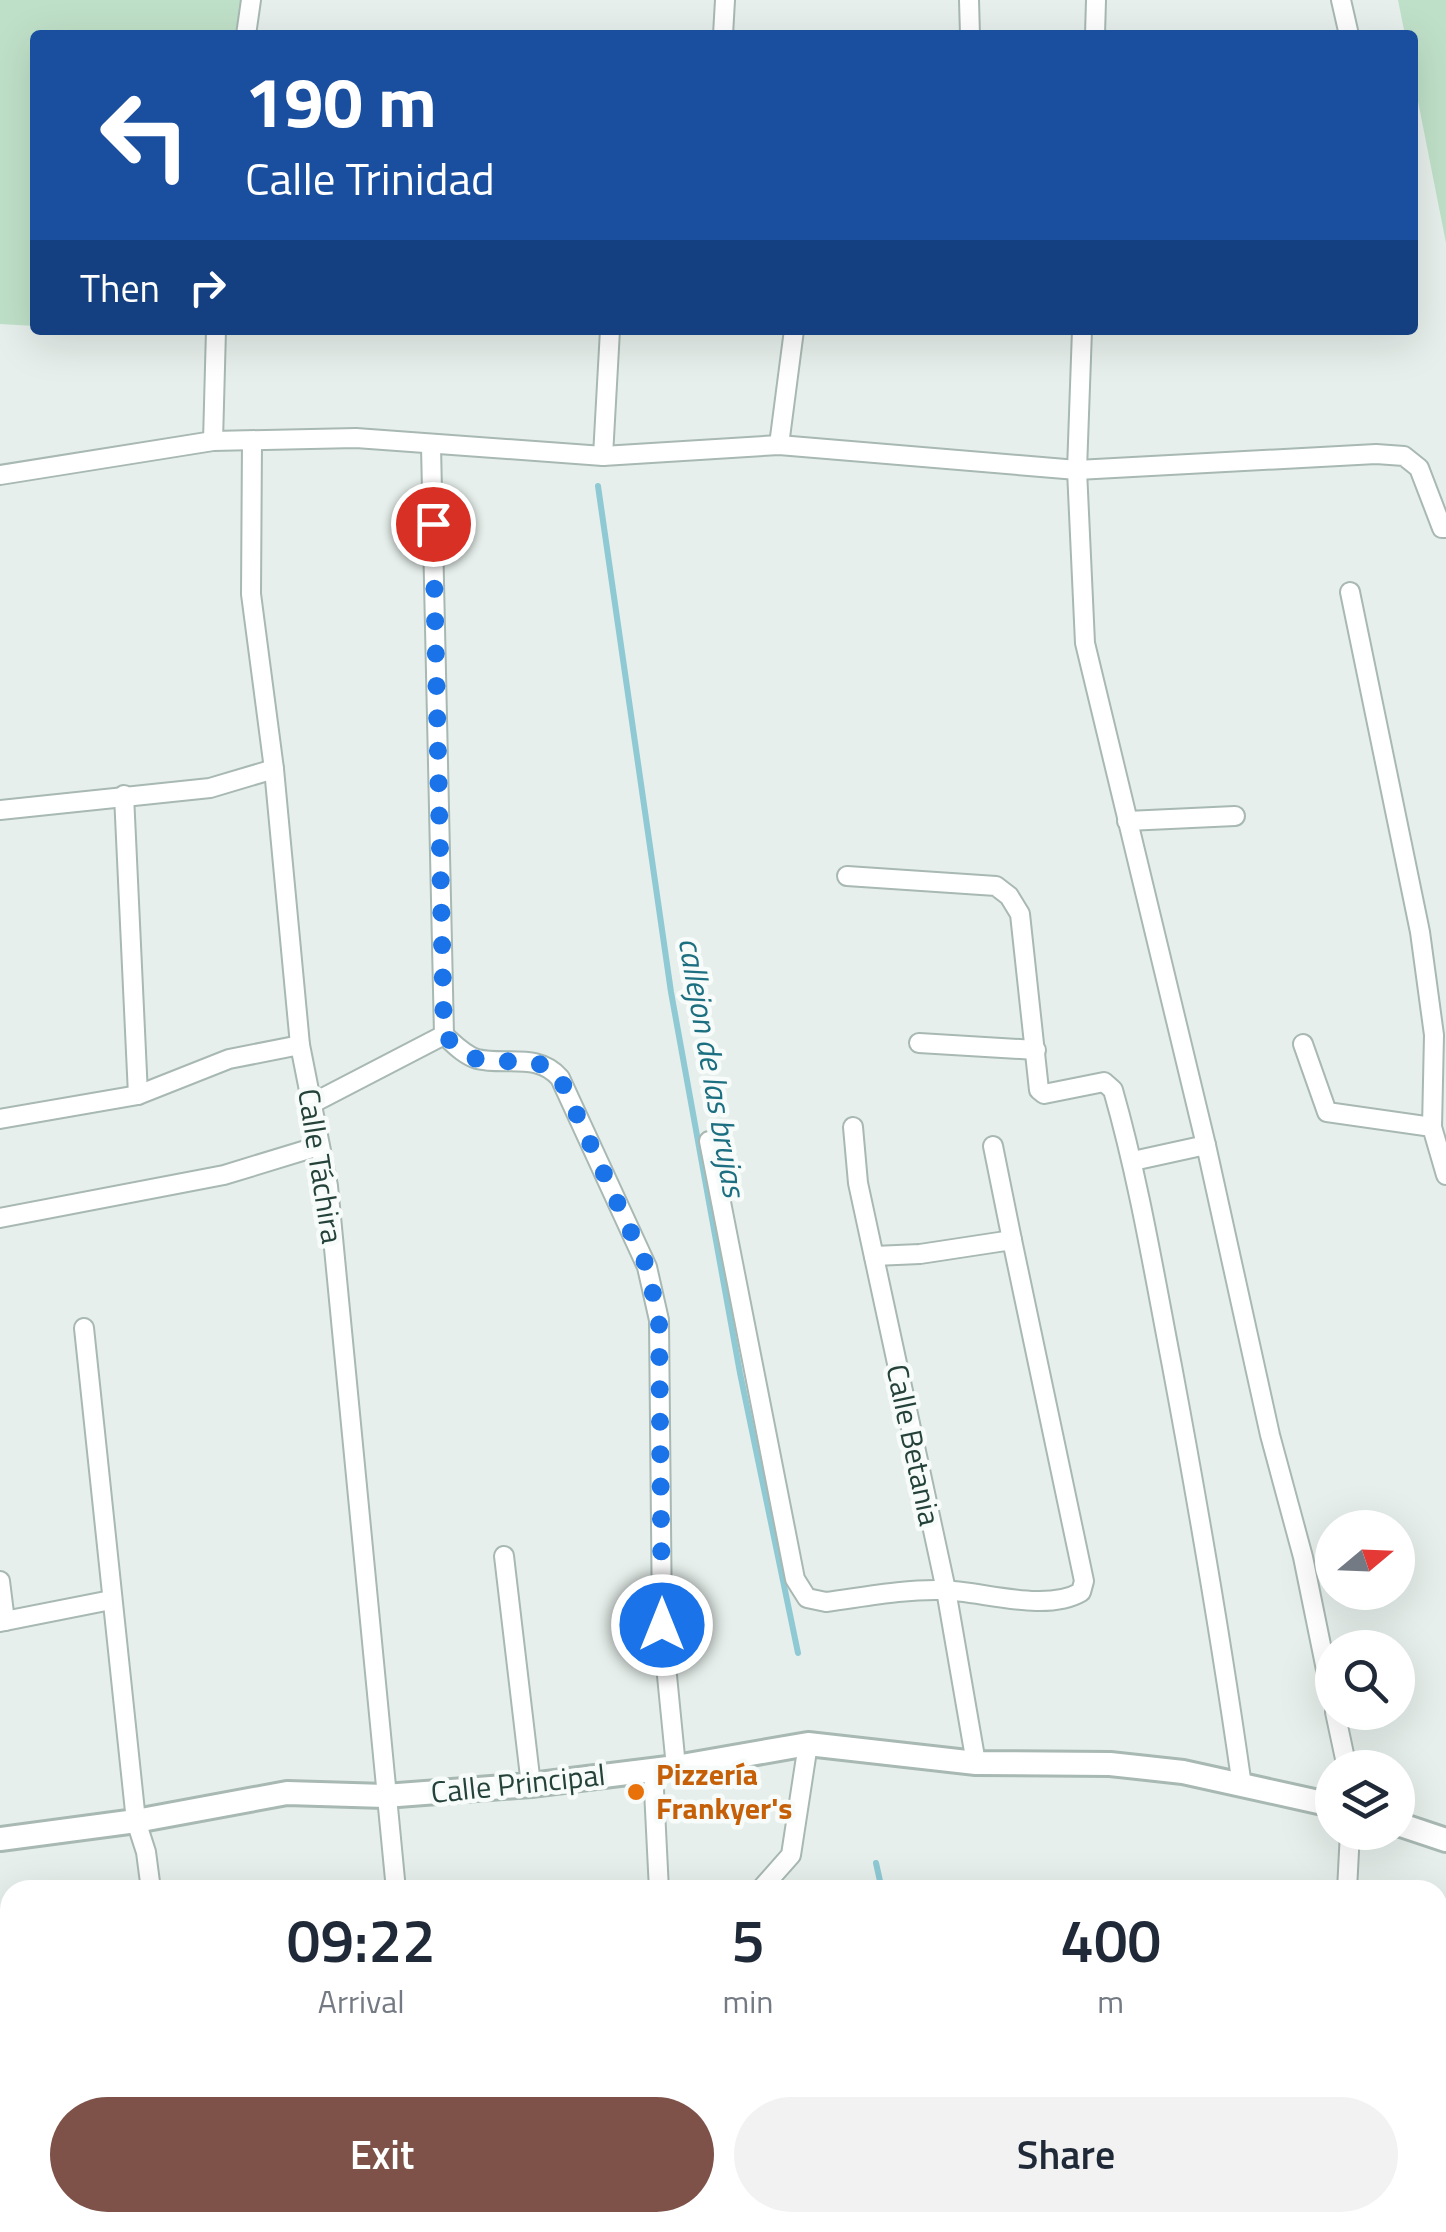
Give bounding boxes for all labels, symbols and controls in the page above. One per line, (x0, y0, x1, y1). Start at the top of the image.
text: 190 m (245, 48, 437, 154)
icon: left (80, 70, 210, 200)
text: Calle Trinidad (245, 144, 495, 212)
text: Then (80, 259, 160, 317)
icon: right (180, 260, 235, 315)
pin (391, 482, 476, 567)
icon: arrive (406, 497, 461, 552)
water label: callejon de las brujas (667, 933, 760, 1202)
street label: Calle Táchira (286, 1085, 356, 1247)
street label: Calle Betania (874, 1360, 954, 1530)
north arrow (1315, 1510, 1415, 1610)
map controls (1315, 1510, 1415, 1850)
position arrow (610, 1573, 714, 1677)
button: search (1315, 1630, 1415, 1730)
button: layers (1315, 1750, 1415, 1850)
street label: Calle Principal (428, 1751, 607, 1815)
place label: Pizzería Frankyer's (656, 1751, 793, 1831)
marker: Pizzería Frankyer's (625, 1781, 647, 1803)
text: 09:22 (287, 1894, 436, 1985)
text: 5 (731, 1894, 765, 1985)
text: 400 (1060, 1894, 1161, 1985)
text: Arrival (318, 1977, 405, 2025)
text: min (722, 1977, 773, 2025)
text: m (1097, 1977, 1124, 2025)
button: Exit (50, 2097, 714, 2212)
button: Share (734, 2097, 1398, 2212)

